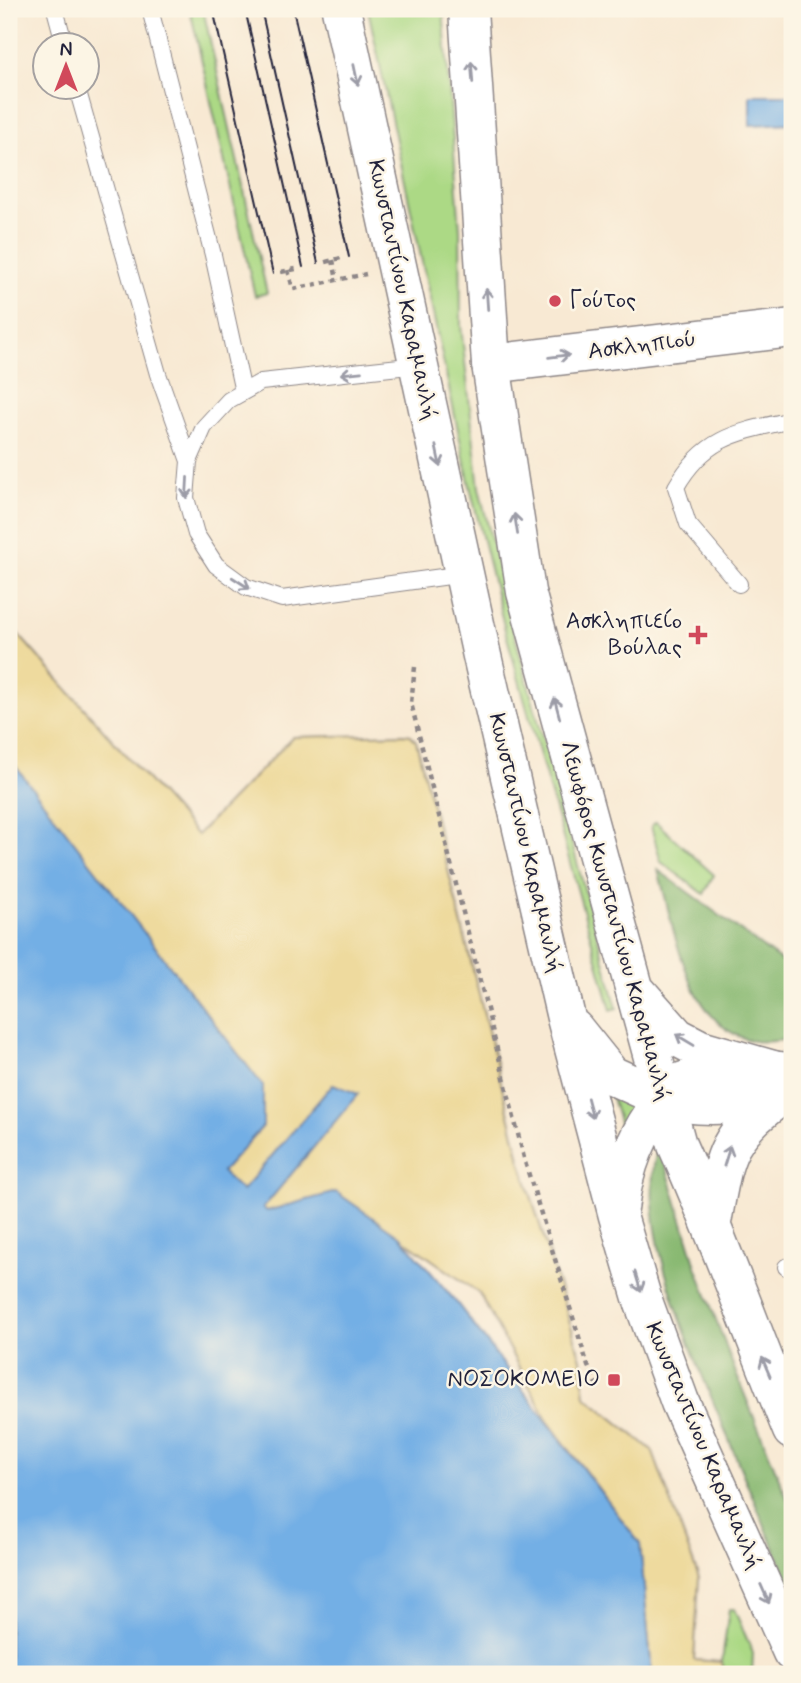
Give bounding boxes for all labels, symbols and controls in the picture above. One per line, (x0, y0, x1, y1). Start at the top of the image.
north arrow (32, 32, 102, 102)
text: N (60, 38, 72, 63)
one-way arrow (466, 61, 479, 84)
one-way arrow (349, 63, 363, 86)
street label: Κωνσταντίνου Καραμανλή (360, 157, 444, 423)
place label: Γούτος (569, 286, 636, 316)
one-way arrow (480, 288, 493, 311)
marker: Γούτος (547, 293, 563, 309)
street label: Ασκληπιού (586, 324, 698, 368)
one-way arrow (547, 349, 570, 362)
one-way arrow (340, 366, 362, 379)
one-way arrow (432, 444, 446, 467)
one-way arrow (181, 476, 194, 499)
one-way arrow (509, 514, 522, 536)
one-way arrow (231, 576, 251, 590)
place label: Ασκληπιείο Βούλας (566, 607, 682, 663)
marker: Ασκληπιείο Βούλας (688, 625, 708, 645)
one-way arrow (550, 697, 563, 720)
street label: Κωνσταντίνου Καραμανλή (481, 710, 569, 976)
street label: Λεωφόρος Κωνσταντίνου Καραμανλή (552, 738, 678, 1104)
one-way arrow (676, 1033, 695, 1048)
one-way arrow (584, 1096, 597, 1119)
one-way arrow (722, 1145, 734, 1167)
one-way arrow (632, 1270, 645, 1292)
street label: Κωνσταντίνου Καραμανλή (637, 1318, 769, 1574)
one-way arrow (759, 1357, 772, 1378)
place label: ΝΟΣΟΚΟΜΕΙΟ (447, 1365, 600, 1395)
marker: ΝΟΣΟΚΟΜΕΙΟ (606, 1372, 622, 1388)
one-way arrow (759, 1583, 772, 1604)

